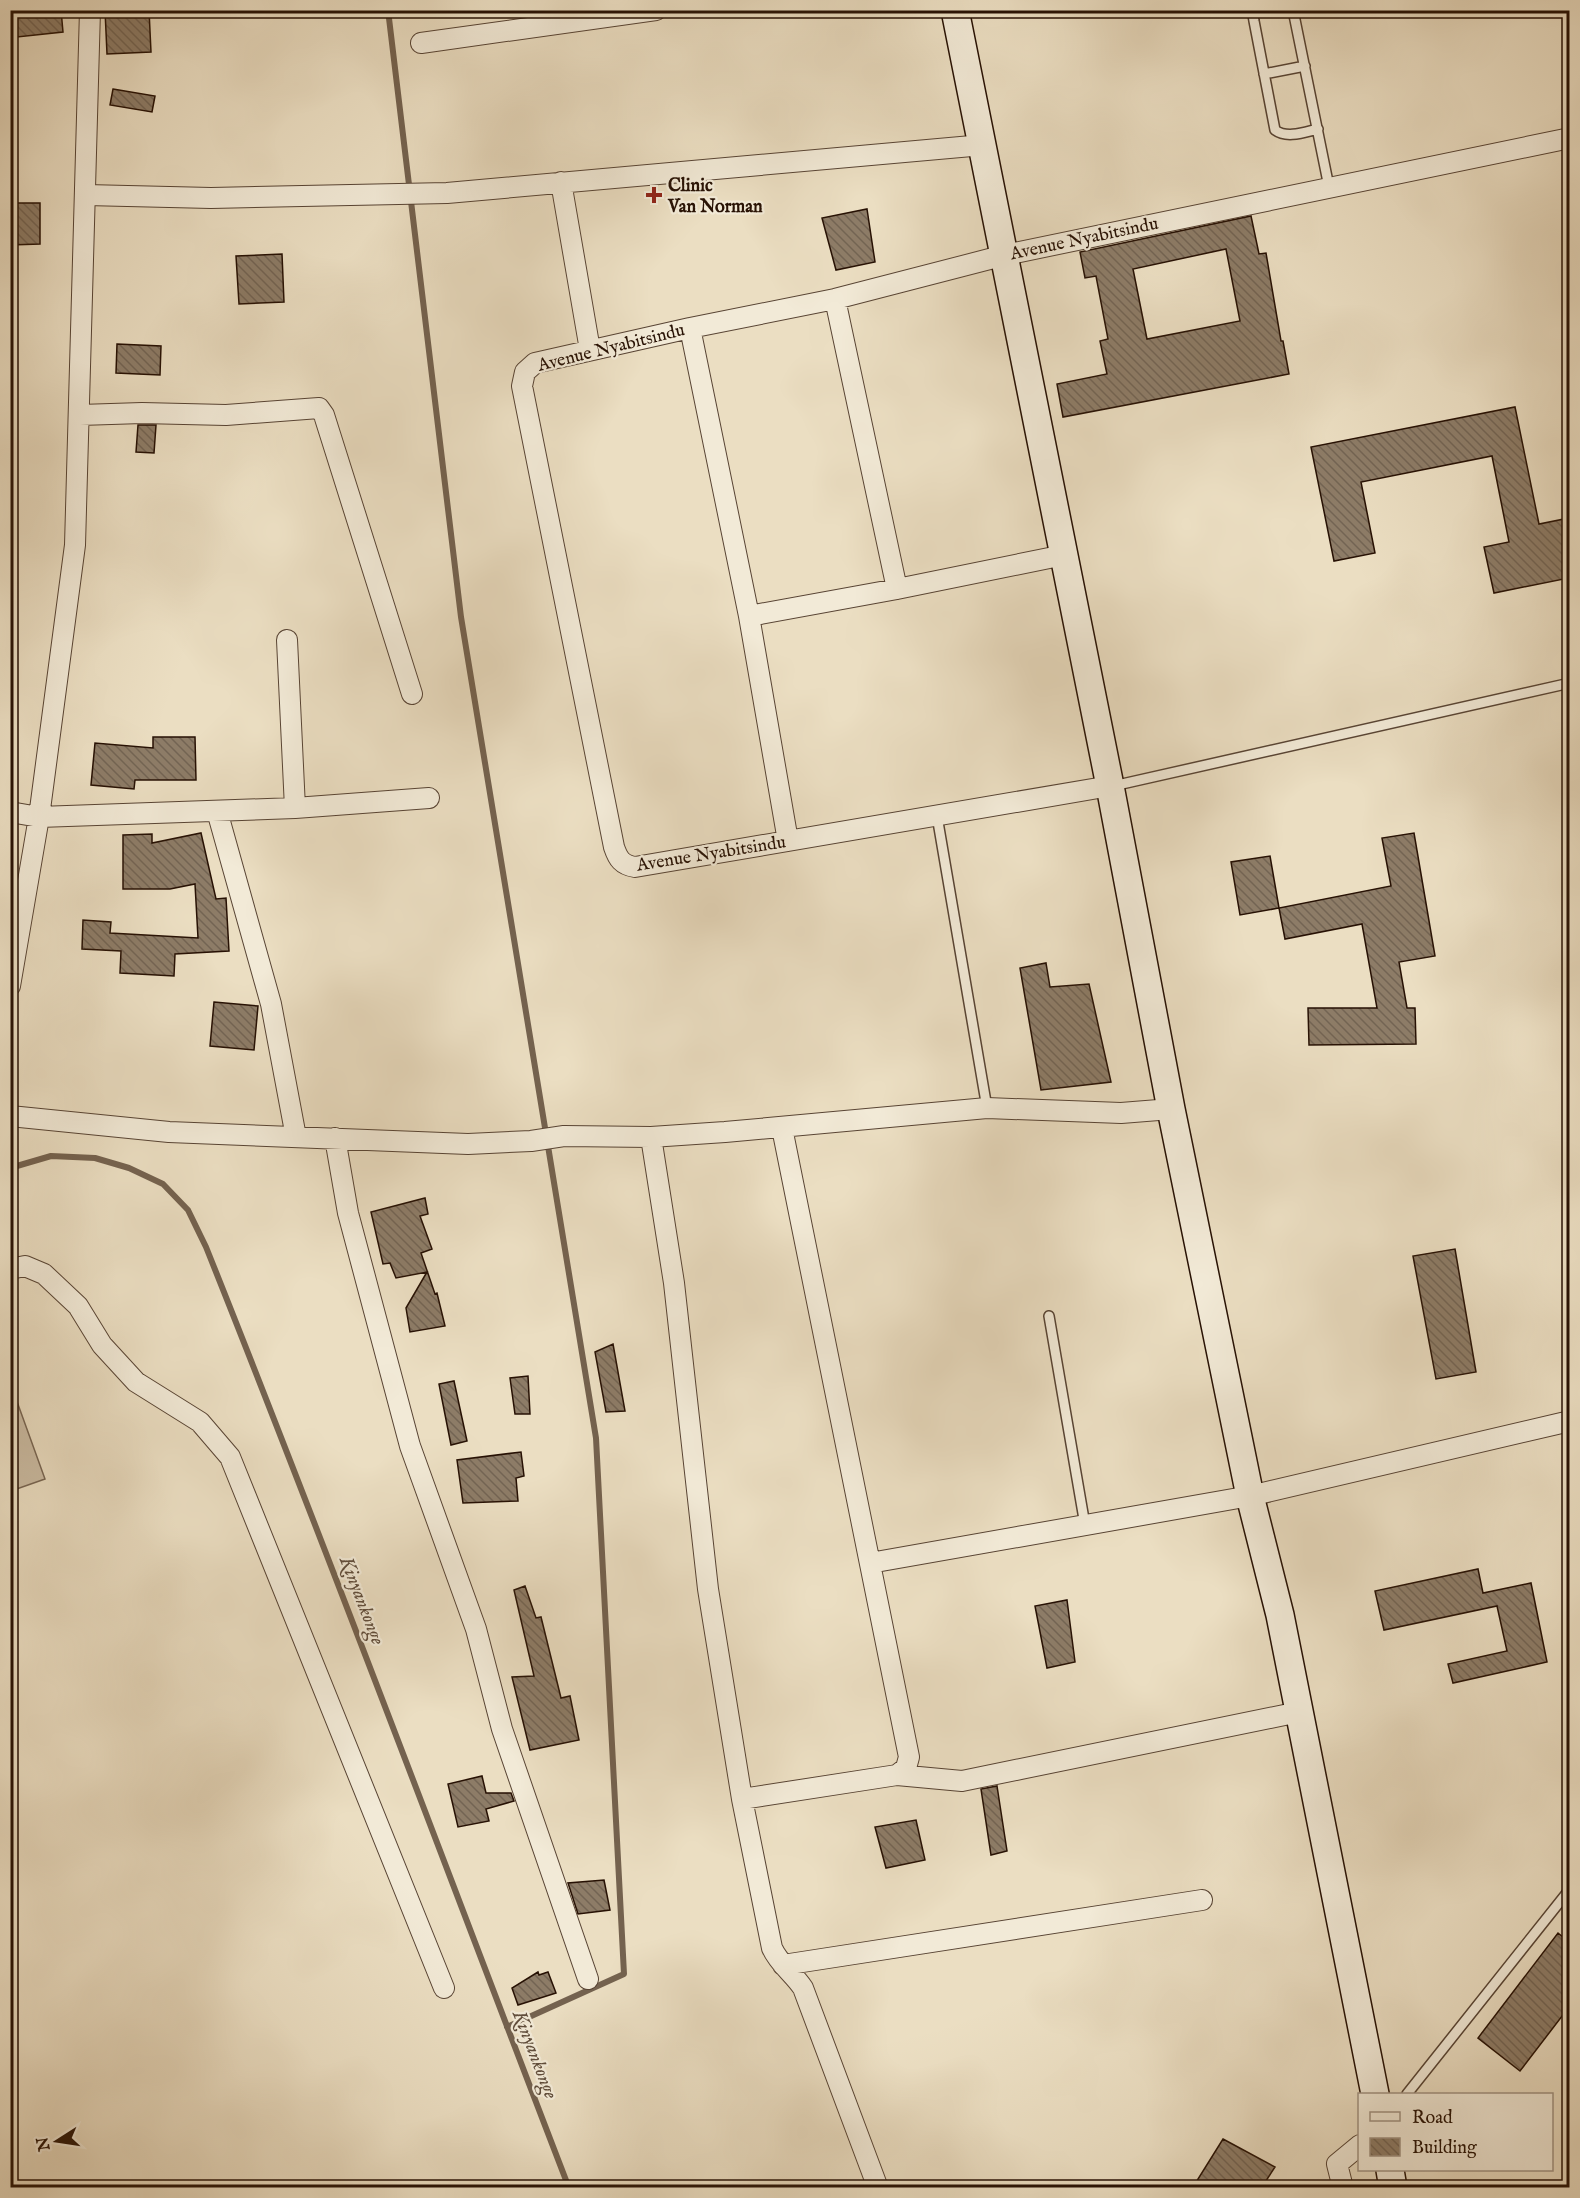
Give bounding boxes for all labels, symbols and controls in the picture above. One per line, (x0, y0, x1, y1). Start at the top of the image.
place label: Clinic Van Norman (667, 175, 763, 219)
marker: Clinic Van Norman (645, 186, 663, 204)
street label: Avenue Nyabitsindu (1007, 213, 1160, 267)
street label: Avenue Nyabitsindu (534, 319, 687, 378)
street label: Avenue Nyabitsindu (634, 831, 788, 878)
water label: Kinyankonge (332, 1552, 390, 1649)
water label: Kinyankonge (505, 2006, 563, 2103)
legend (1358, 2093, 1553, 2171)
text: Road (1412, 2107, 1453, 2130)
north arrow (27, 2111, 87, 2171)
text: N (33, 2135, 56, 2154)
text: Building (1412, 2137, 1477, 2160)

